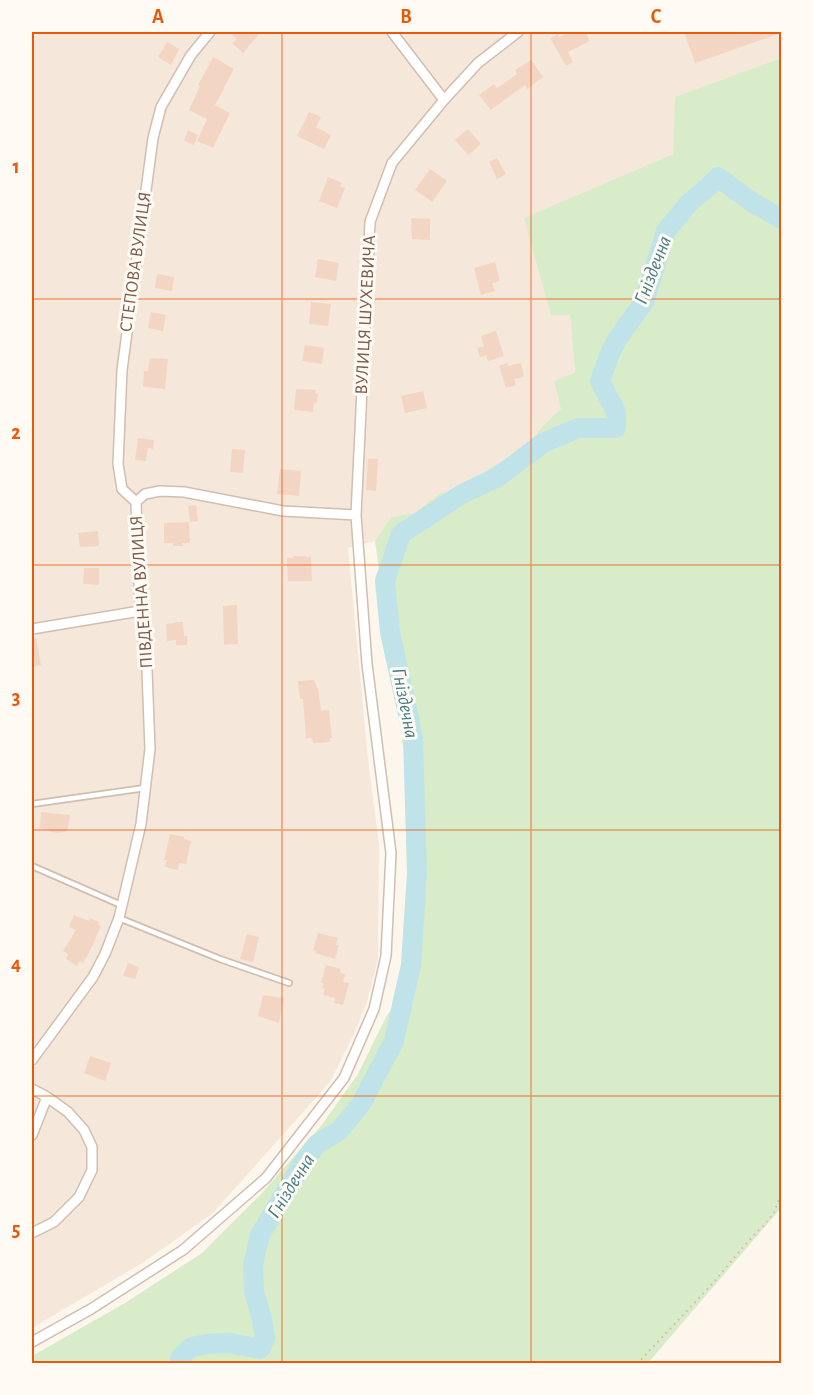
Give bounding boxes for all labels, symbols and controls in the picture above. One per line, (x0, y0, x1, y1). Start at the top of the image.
text: A (152, 7, 164, 27)
text: B (400, 7, 412, 27)
text: C (651, 7, 662, 27)
text: 1 (12, 157, 20, 177)
street label: СТЕПОВА ВУЛИЦЯ (117, 191, 155, 333)
water label: Гніздечна (631, 233, 675, 307)
street label: ВУЛИЦЯ ШУХЕВИЧА (353, 234, 379, 395)
text: 2 (11, 423, 21, 443)
street label: ПІВДЕННА ВУЛИЦЯ (128, 515, 156, 669)
water label: Гніздечна (388, 666, 422, 740)
text: 3 (12, 688, 20, 708)
text: 4 (11, 954, 21, 974)
water label: Гніздечна (264, 1150, 318, 1222)
text: 5 (12, 1220, 20, 1240)

